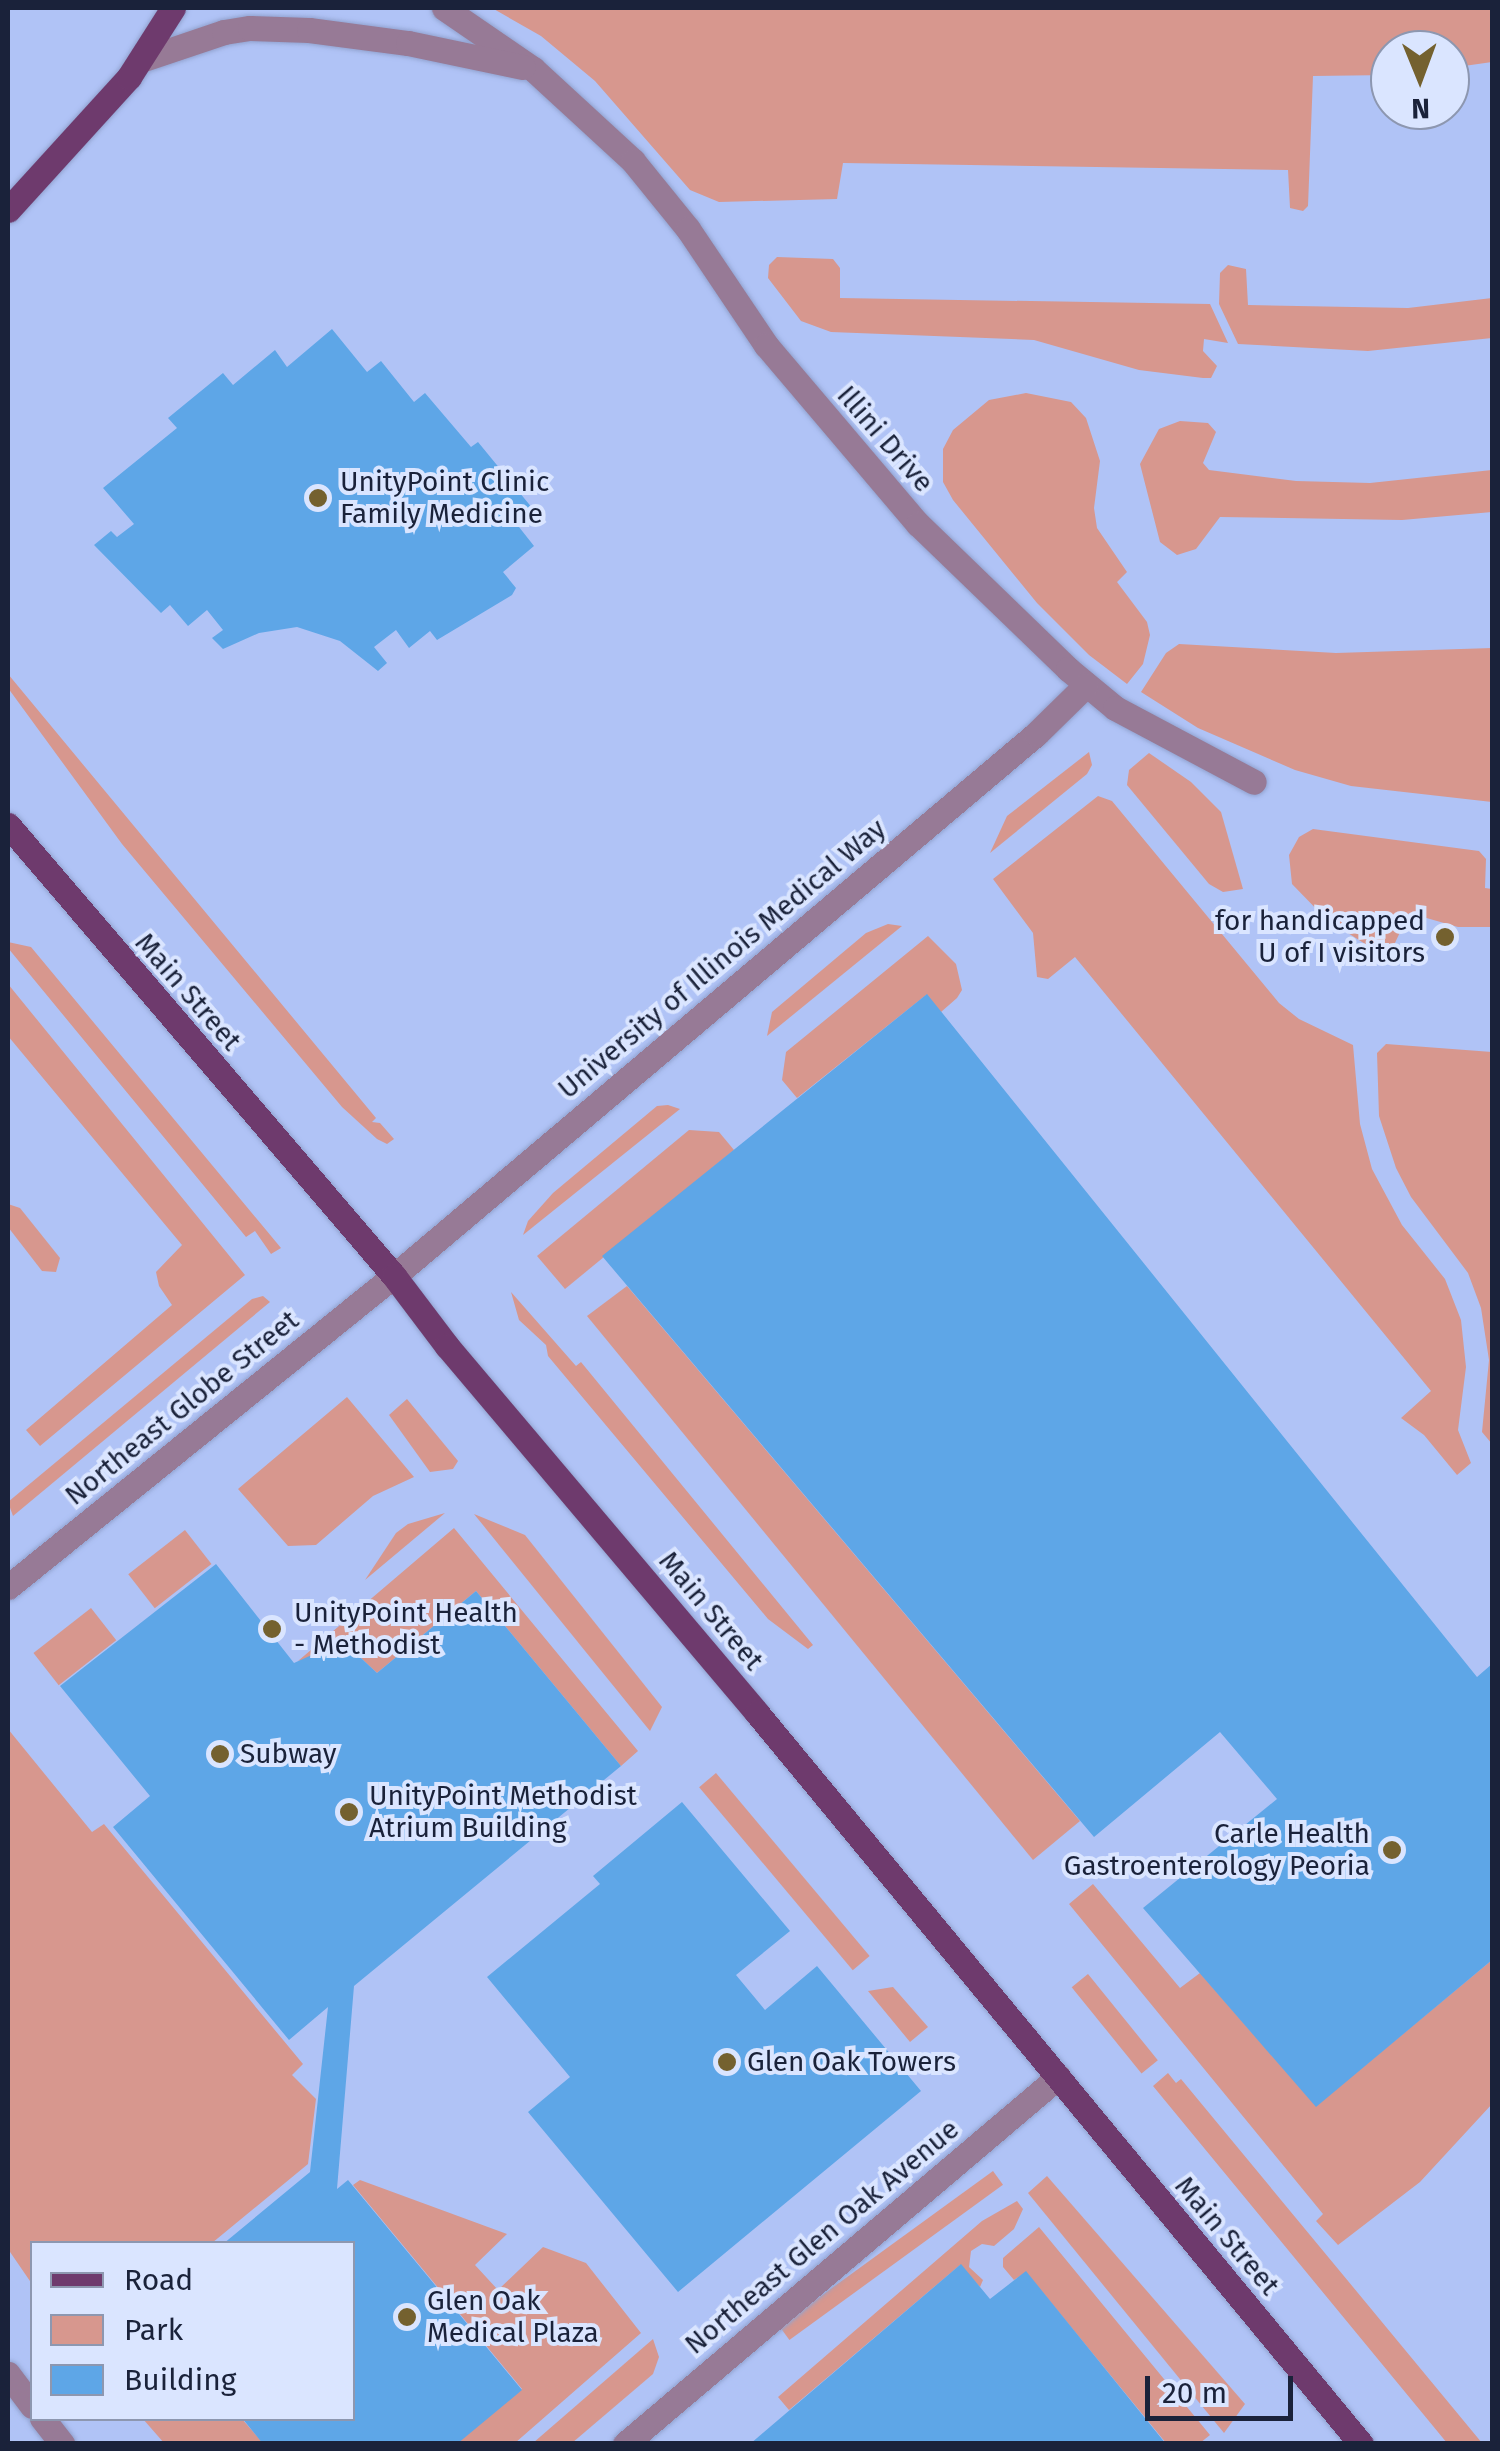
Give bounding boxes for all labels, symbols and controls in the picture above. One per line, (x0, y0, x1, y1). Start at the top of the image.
north arrow (1370, 30, 1470, 130)
text: N (1411, 92, 1430, 125)
street label: Illini Drive (830, 379, 940, 499)
place label: UnityPoint Clinic Family Medicine (340, 465, 549, 531)
marker: UnityPoint Clinic Family Medicine (305, 485, 331, 511)
street label: University of Illinois Medical Way (551, 812, 893, 1106)
place label: for handicapped U of I visitors (1215, 904, 1425, 970)
street label: Main Street (128, 926, 248, 1058)
marker: for handicapped U of I visitors (1434, 926, 1456, 948)
street label: Northeast Globe Street (58, 1303, 306, 1513)
street label: Main Street (652, 1545, 770, 1677)
place label: UnityPoint Health - Methodist (294, 1596, 518, 1662)
marker: UnityPoint Health - Methodist (259, 1616, 285, 1642)
place label: Subway (240, 1737, 337, 1771)
marker: Subway (209, 1743, 231, 1765)
place label: UnityPoint Methodist Atrium Building (369, 1779, 637, 1845)
marker: UnityPoint Methodist Atrium Building (338, 1801, 360, 1823)
place label: Carle Health Gastroenterology Peoria (1064, 1817, 1370, 1883)
marker: Carle Health Gastroenterology Peoria (1379, 1837, 1405, 1863)
place label: Glen Oak Towers (747, 2045, 956, 2079)
marker: Glen Oak Towers (716, 2051, 738, 2073)
street label: Northeast Glen Oak Avenue (678, 2113, 966, 2361)
street label: Main Street (1168, 2170, 1286, 2302)
legend (30, 2241, 355, 2421)
text: Road (124, 2262, 193, 2298)
place label: Glen Oak Medical Plaza (427, 2284, 599, 2350)
marker: Glen Oak Medical Plaza (396, 2306, 418, 2328)
text: Park (124, 2312, 183, 2348)
scale bar (1150, 2356, 1298, 2418)
text: Building (124, 2362, 236, 2398)
text: 20 m (1162, 2375, 1227, 2411)

